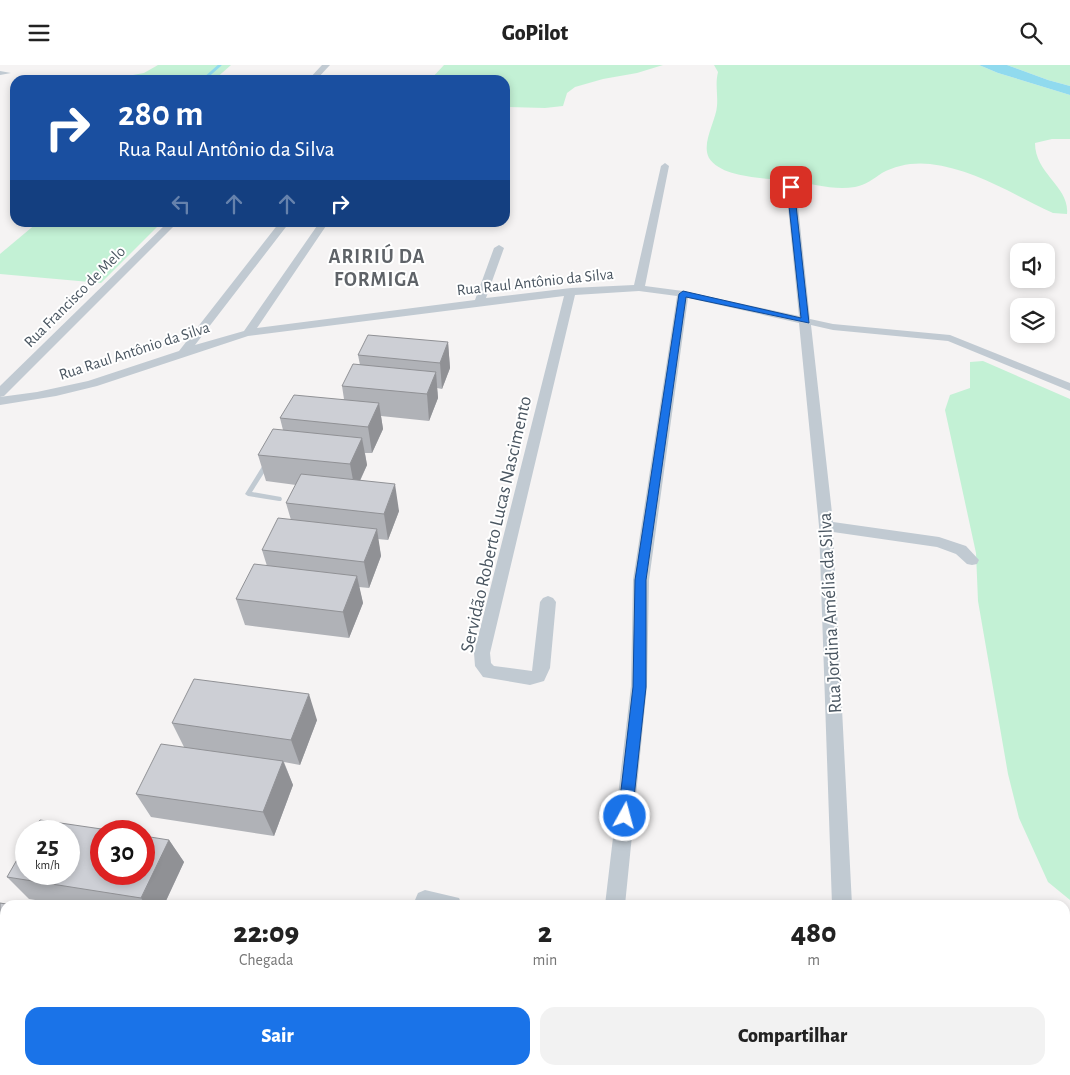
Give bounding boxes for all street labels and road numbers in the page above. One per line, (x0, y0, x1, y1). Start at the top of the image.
street label: Rua Francisco de Melo (21, 243, 129, 350)
street label: Rua Raul Antônio da Silva (456, 266, 614, 298)
street label: Rua Raul Antônio da Silva (57, 319, 212, 383)
street label: Servidão Roberto Lucas Nascimento (458, 394, 535, 654)
street label: Rua Jordina Amélia da Silva (816, 512, 845, 714)

